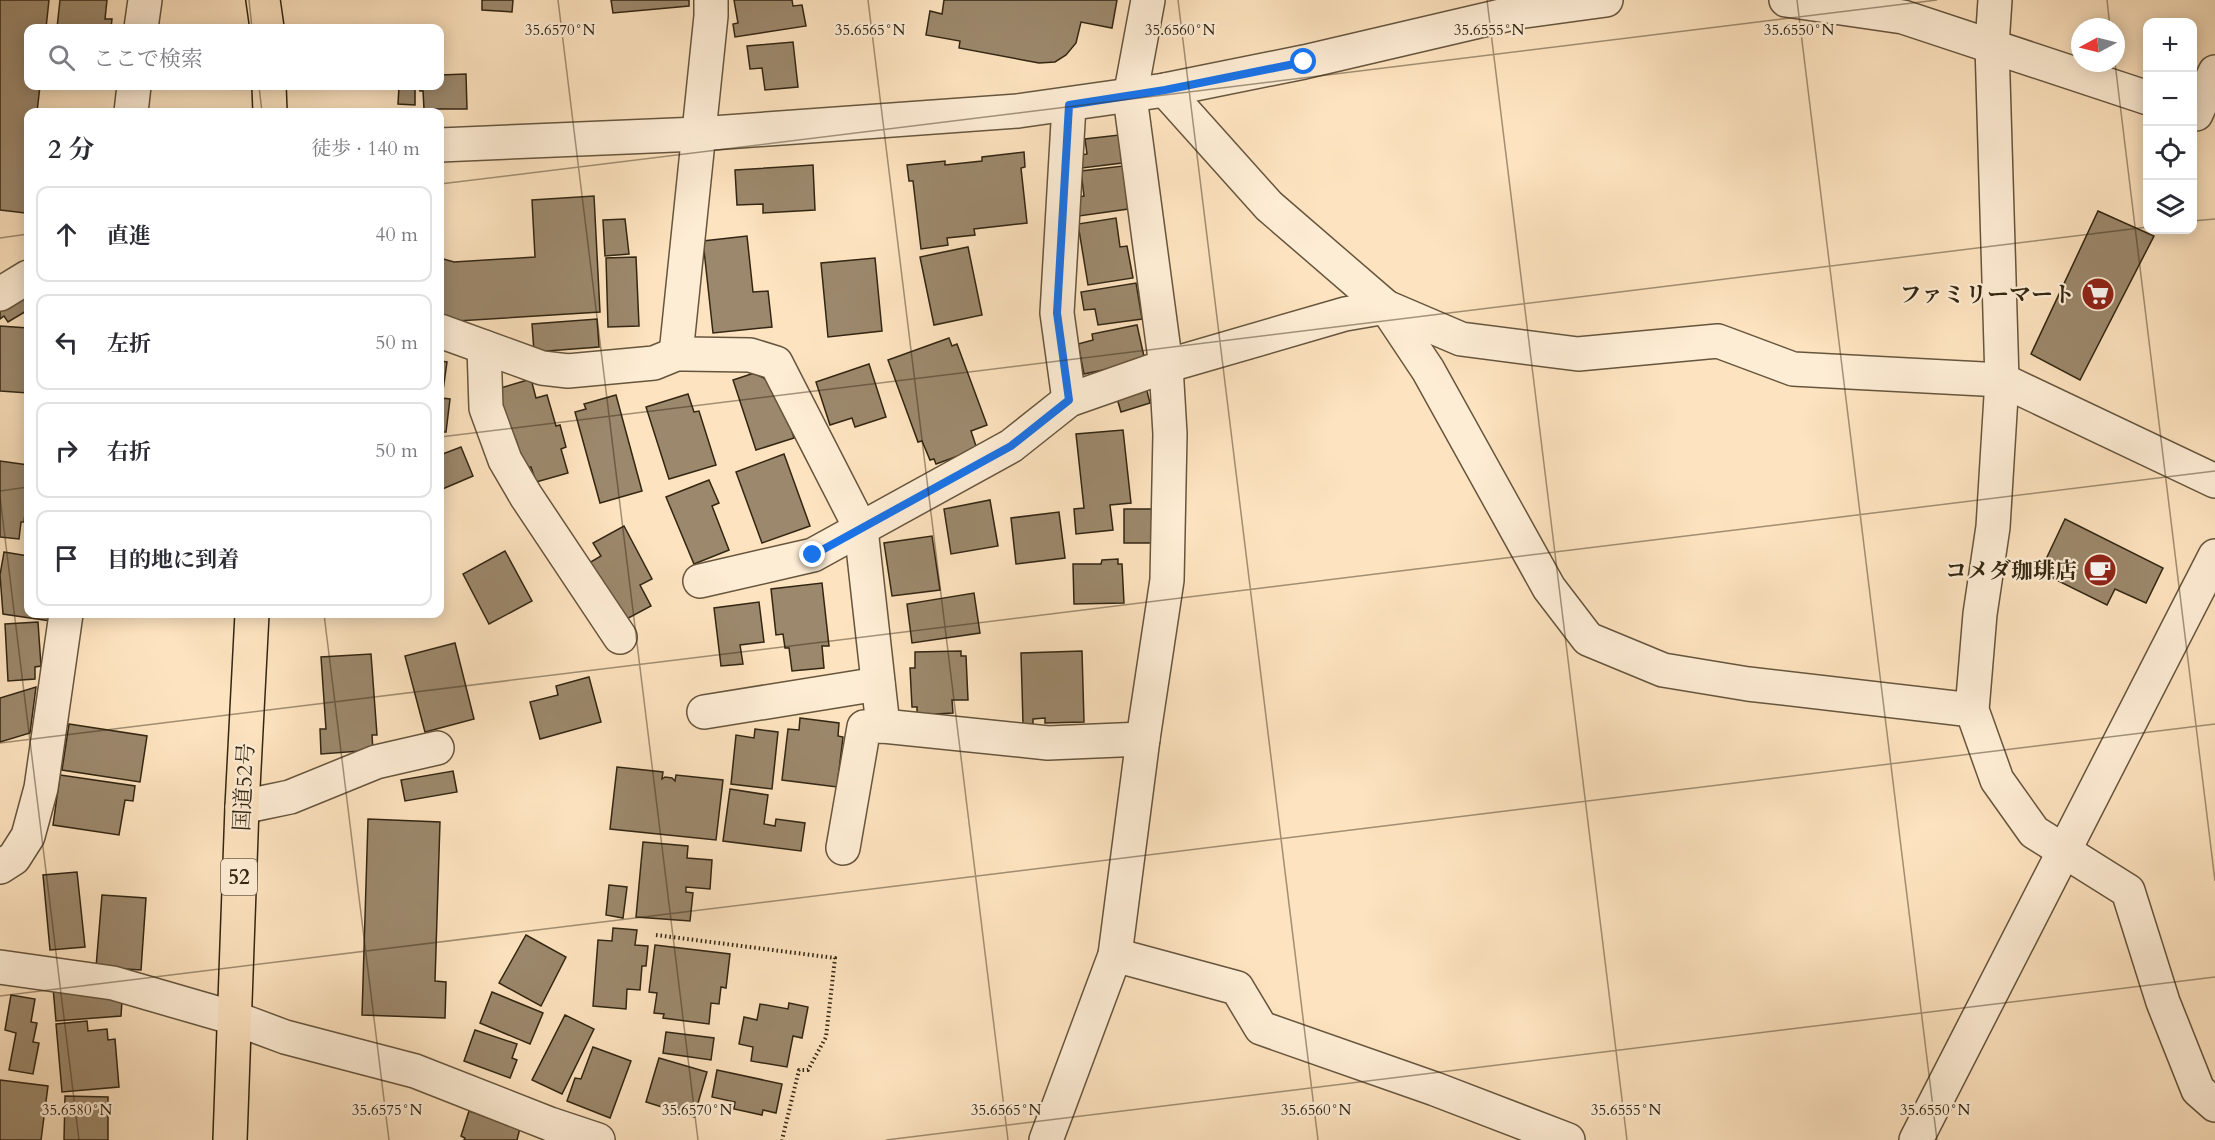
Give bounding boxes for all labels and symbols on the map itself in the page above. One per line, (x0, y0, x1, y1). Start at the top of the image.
north arrow (2071, 18, 2125, 72)
text: 35.6570°N (525, 20, 595, 40)
text: 35.6565°N (835, 20, 905, 40)
text: 35.6560°N (1145, 20, 1215, 40)
text: 35.6555°N (1454, 20, 1524, 40)
text: 35.6550°N (1764, 20, 1834, 40)
route start (1290, 48, 1316, 74)
supermarket icon: ファミリーマート (2080, 276, 2116, 312)
place label: ファミリーマート (1899, 280, 2075, 310)
route end (799, 541, 825, 567)
cafe icon: コメダ珈琲店 (2082, 552, 2118, 588)
place label: コメダ珈琲店 (1945, 556, 2077, 586)
street label: 国道52号 (227, 742, 261, 832)
road number: 52 (221, 859, 257, 895)
text: 35.6580°N (42, 1100, 112, 1120)
text: 35.6575°N (352, 1100, 422, 1120)
text: 35.6570°N (662, 1100, 732, 1120)
text: 35.6565°N (971, 1100, 1041, 1120)
text: 35.6560°N (1281, 1100, 1351, 1120)
text: 35.6555°N (1591, 1100, 1661, 1120)
text: 35.6550°N (1900, 1100, 1970, 1120)

